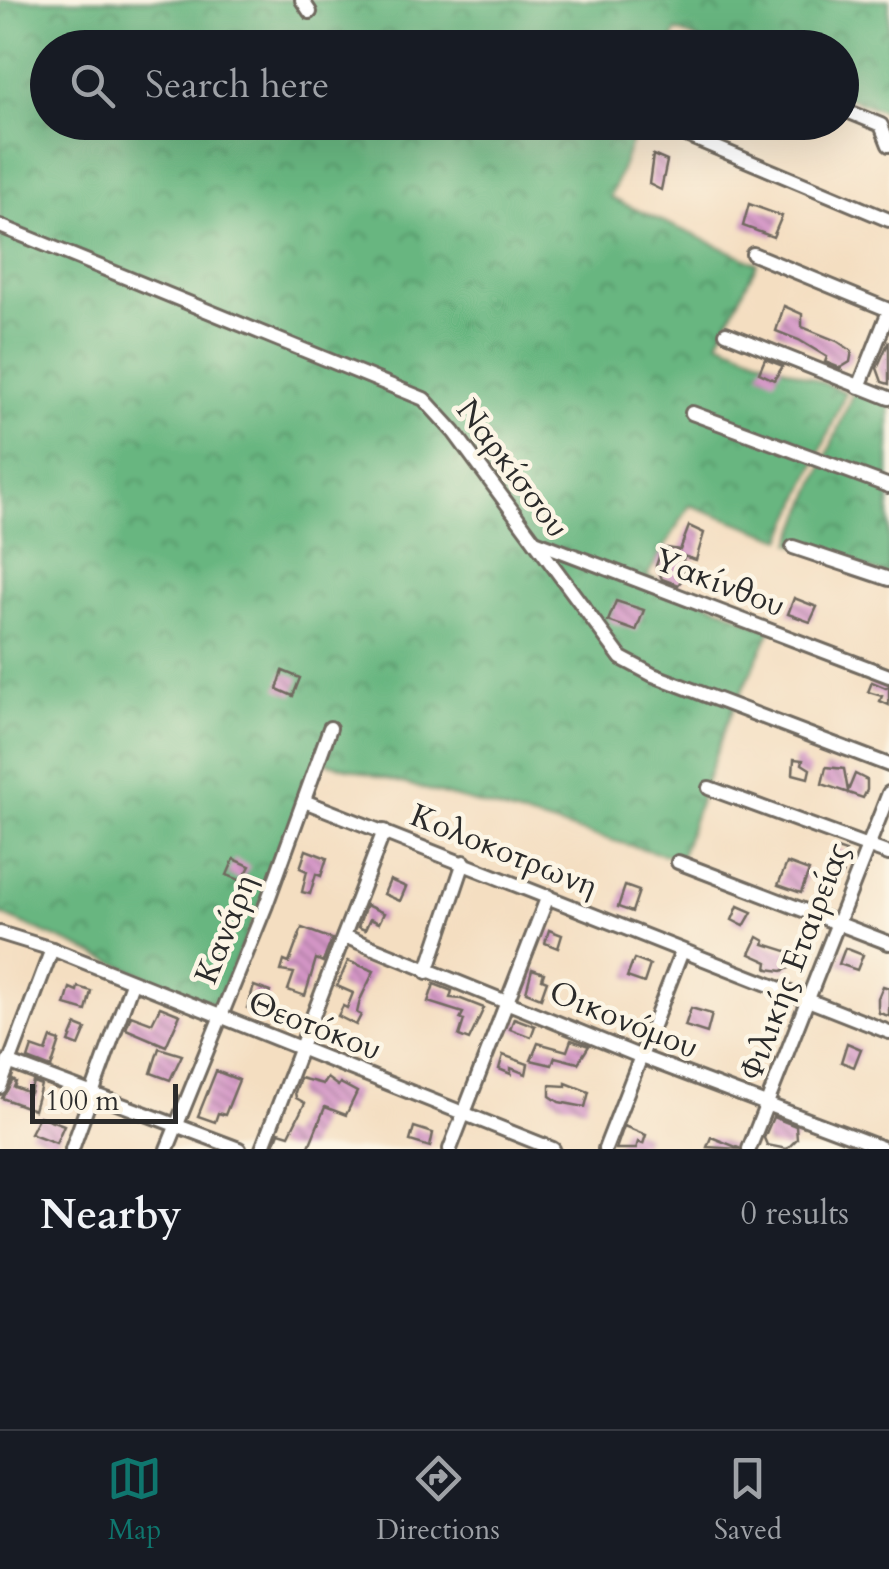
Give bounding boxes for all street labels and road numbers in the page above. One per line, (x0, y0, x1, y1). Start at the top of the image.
street label: Ναρκίσσου (446, 390, 579, 547)
street label: Υακίνθου (648, 538, 791, 628)
street label: Κολοκοτρωνη (404, 794, 603, 908)
street label: Φιλικής Εταιρείας (729, 836, 860, 1086)
street label: Κανάρη (184, 868, 268, 990)
street label: Οικονόμου (543, 970, 704, 1070)
street label: Θεοτόκου (242, 980, 387, 1071)

